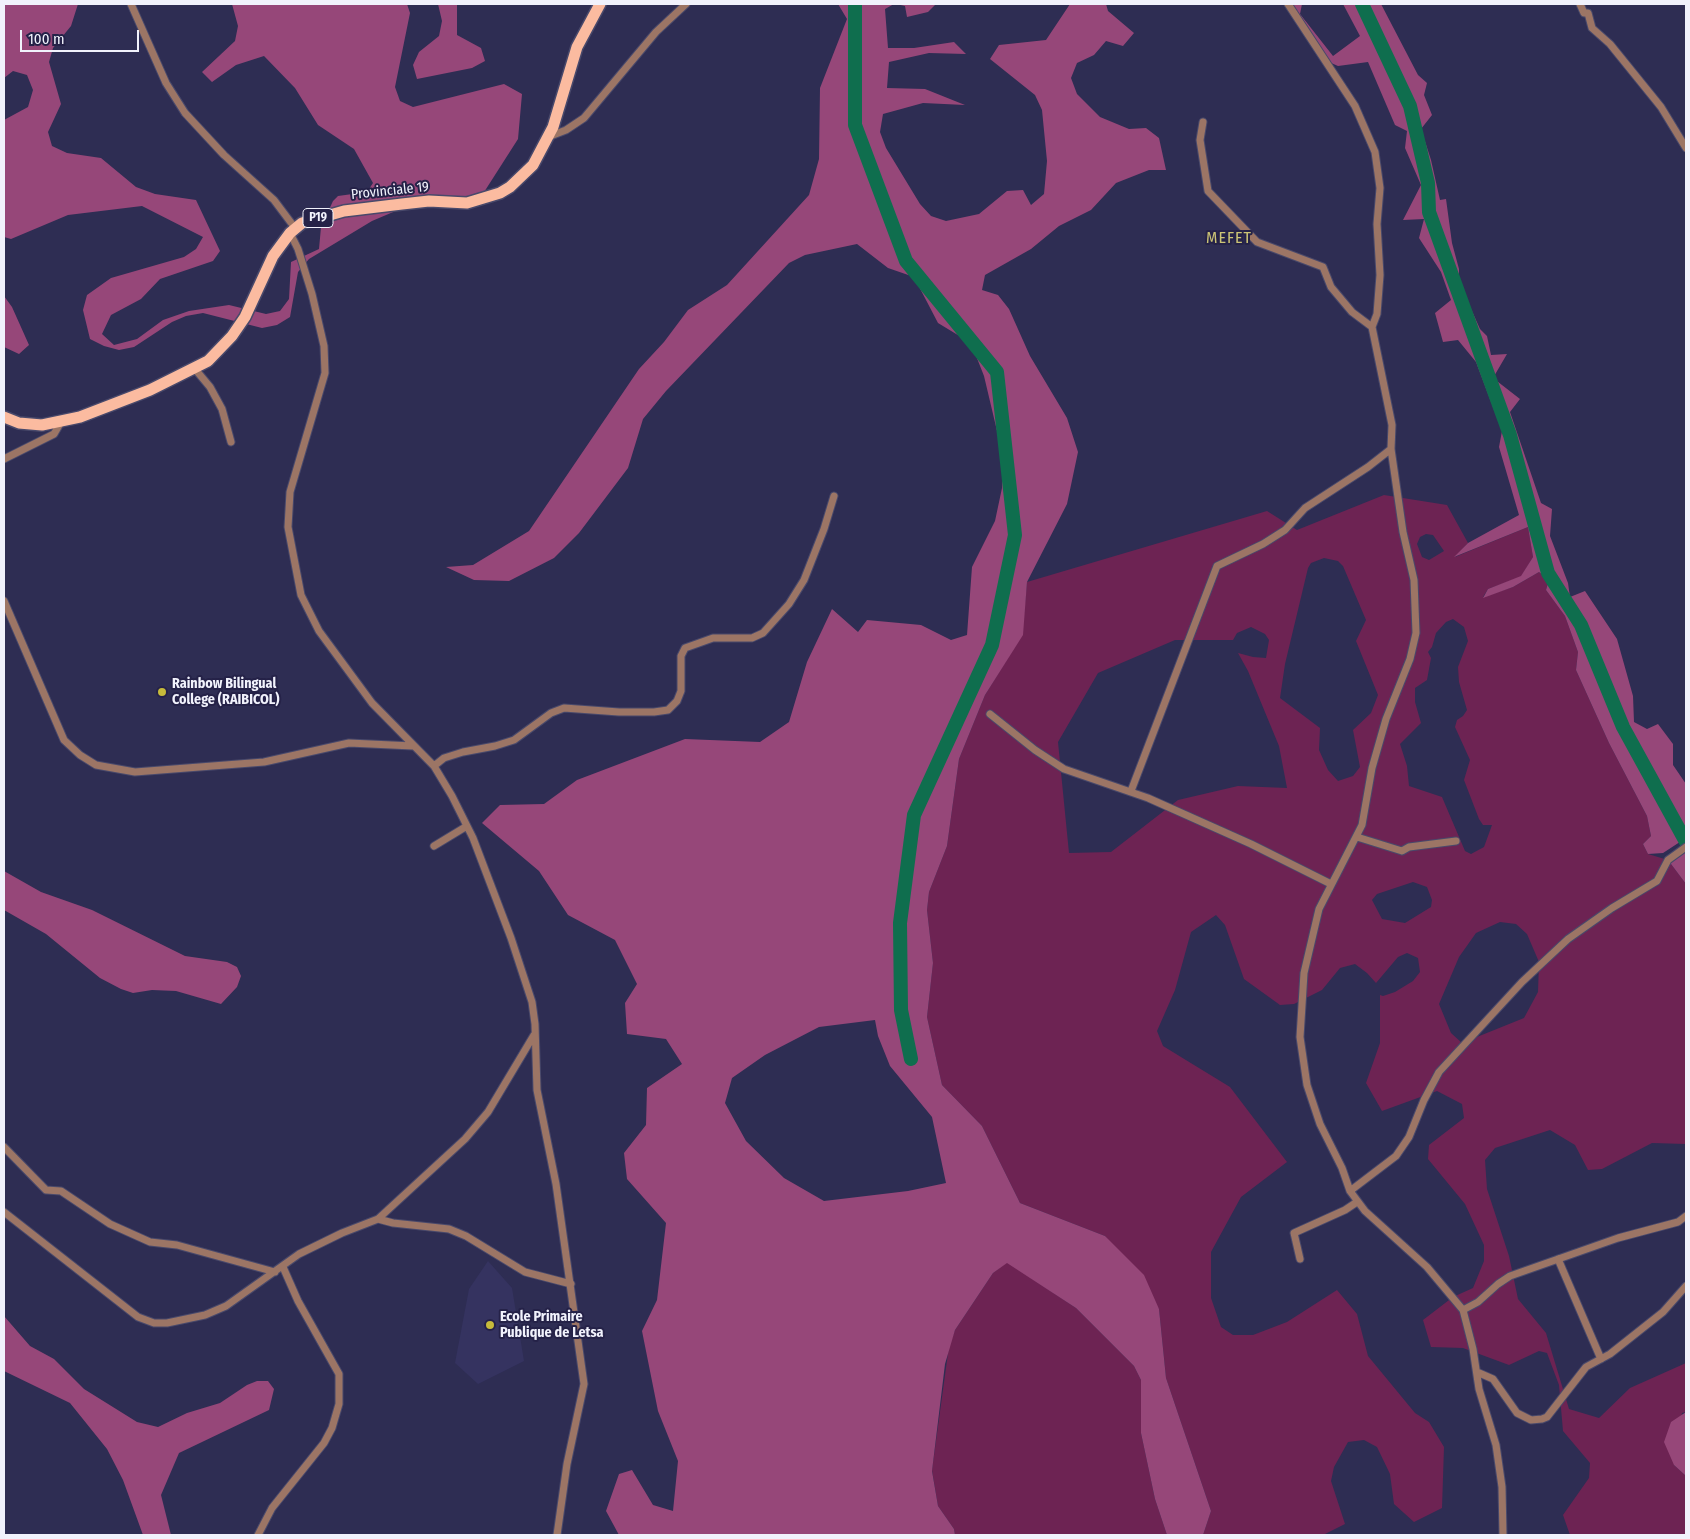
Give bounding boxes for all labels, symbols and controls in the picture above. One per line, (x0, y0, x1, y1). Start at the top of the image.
scale bar (22, 20, 141, 52)
text: 100 m (28, 30, 65, 48)
street label: Provinciale 19 (350, 179, 430, 203)
road number: P19 (303, 208, 333, 228)
district label: MEFET (1205, 229, 1253, 249)
place label: Rainbow Bilingual College (RAIBICOL) (172, 676, 279, 709)
marker: Rainbow Bilingual College (RAIBICOL) (156, 686, 168, 698)
place label: Ecole Primaire Publique de Letsa (500, 1309, 603, 1341)
marker: Ecole Primaire Publique de Letsa (484, 1319, 496, 1331)

